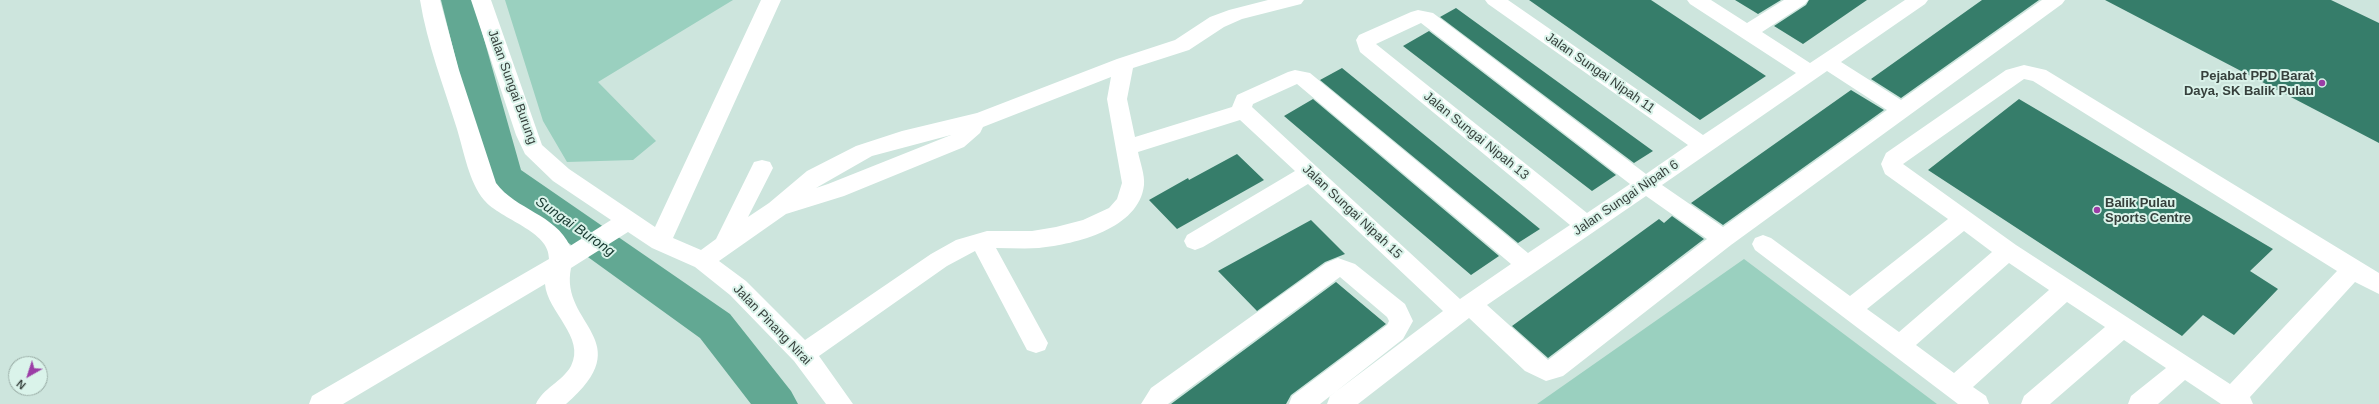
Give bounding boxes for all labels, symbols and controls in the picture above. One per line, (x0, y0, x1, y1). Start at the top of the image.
street label: Jalan Sungai Burung (484, 28, 540, 146)
street label: Jalan Sungai Nipah 11 (1542, 29, 1658, 117)
place label: Pejabat PPD Barat Daya, SK Balik Pulau (2184, 68, 2314, 99)
marker: Pejabat PPD Barat Daya, SK Balik Pulau (2317, 78, 2327, 88)
street label: Jalan Sungai Nipah 13 (1420, 89, 1532, 183)
street label: Jalan Sungai Nipah 6 (1570, 157, 1682, 239)
street label: Jalan Sungai Nipah 15 (1299, 162, 1405, 262)
water label: Sungai Burong (532, 194, 618, 260)
place label: Balik Pulau Sports Centre (2105, 195, 2191, 226)
marker: Balik Pulau Sports Centre (2092, 205, 2102, 215)
street label: Jalan Pinang Nirai (730, 282, 814, 368)
north arrow (8, 356, 48, 396)
text: N (14, 377, 28, 392)

